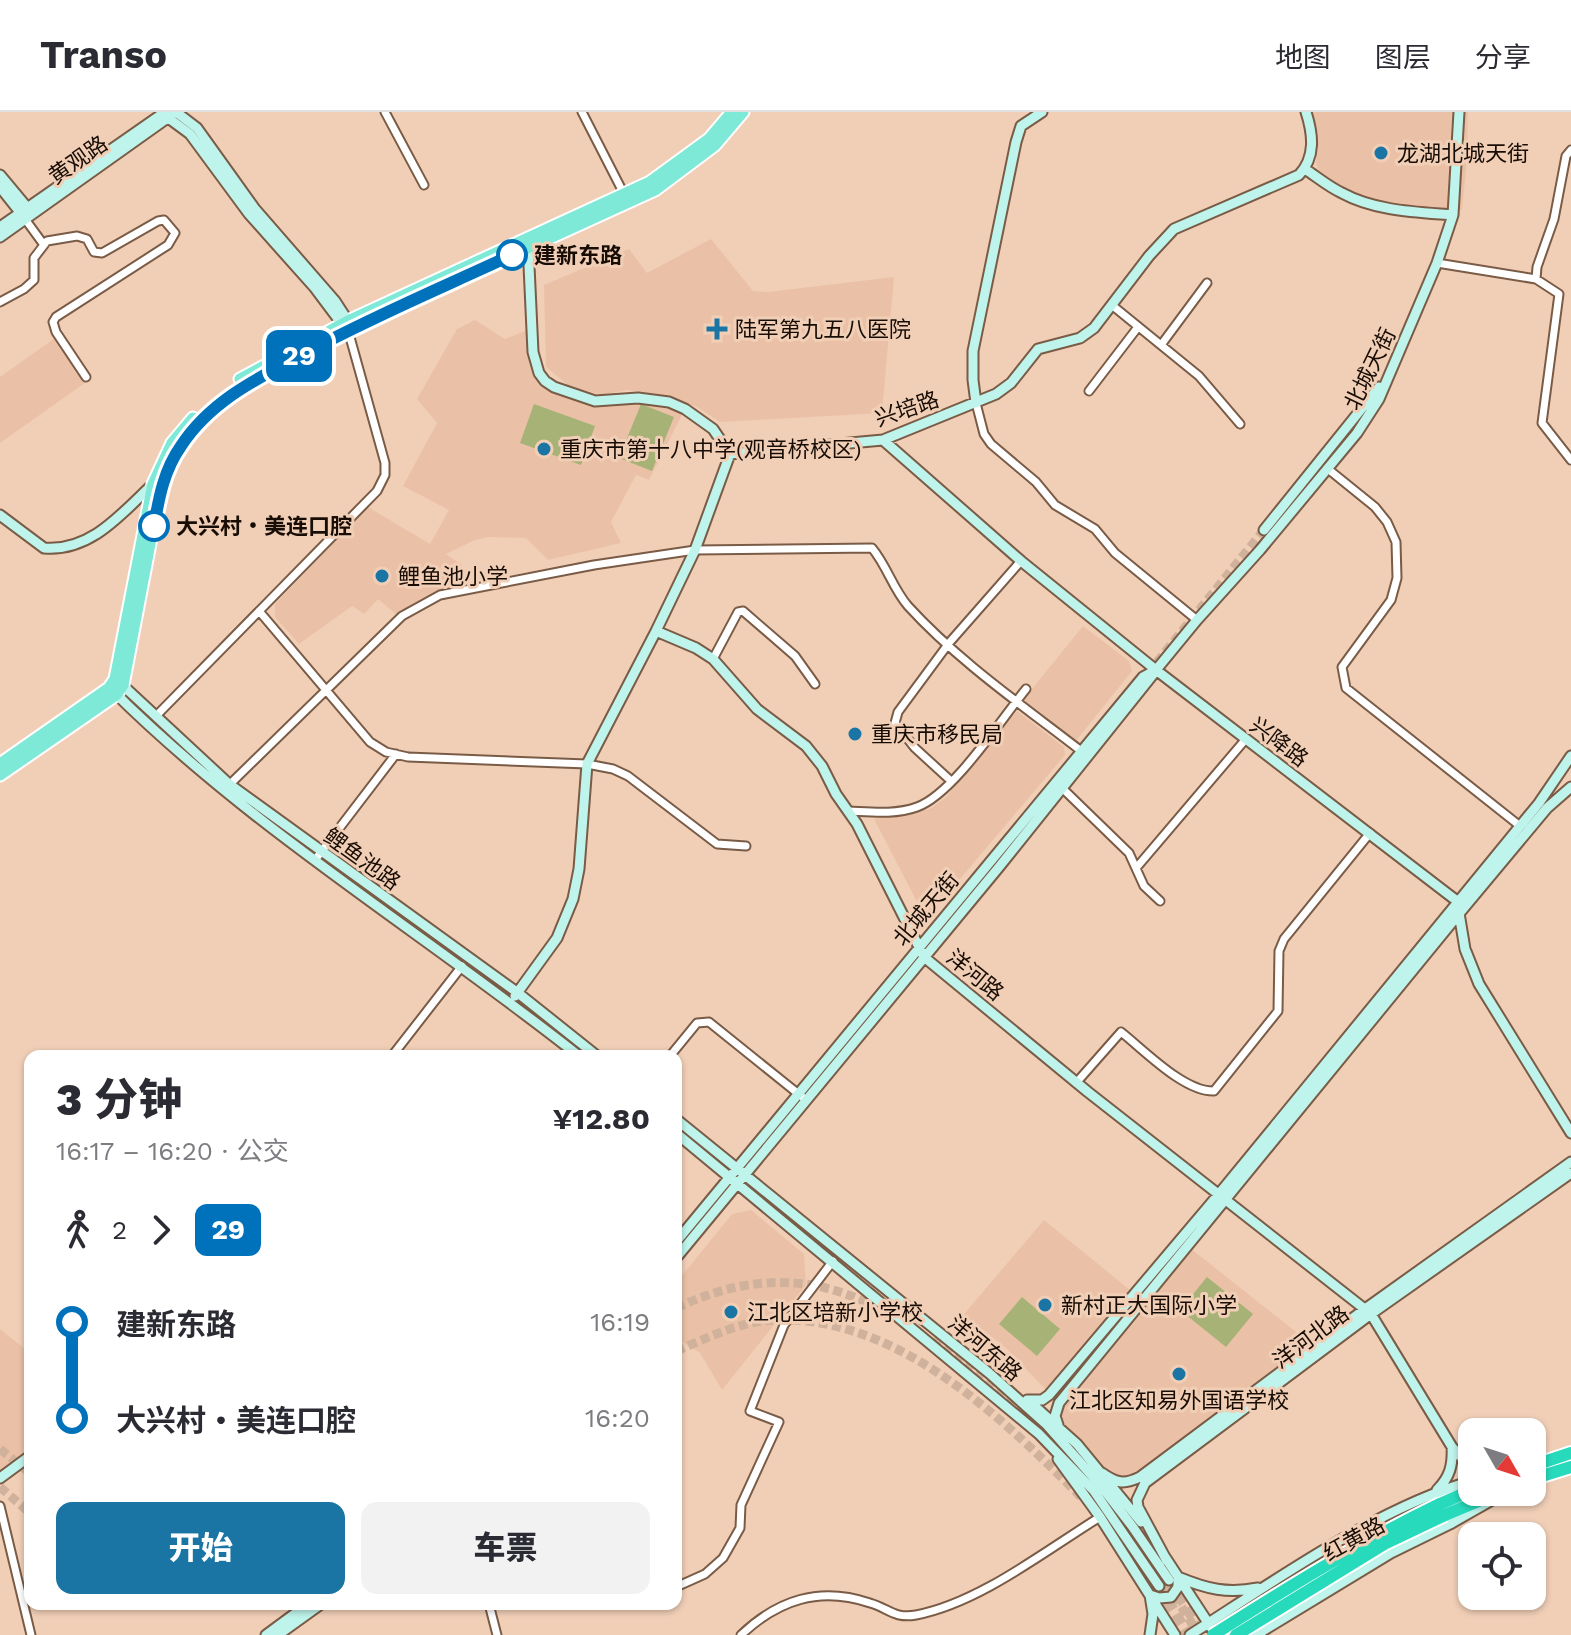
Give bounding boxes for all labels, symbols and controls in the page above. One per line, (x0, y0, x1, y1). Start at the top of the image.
text: Transo (40, 33, 167, 77)
text: 地图 (1275, 41, 1331, 74)
text: 图层 (1375, 41, 1431, 74)
text: 分享 (1475, 41, 1531, 74)
street label: 黄观路 (44, 131, 112, 189)
place label: 龙湖北城天街 (1397, 141, 1529, 166)
marker: 龙湖北城天街 (1372, 144, 1390, 162)
marker: 建新东路 (497, 240, 527, 270)
place label: 建新东路 (534, 243, 622, 268)
place label: 陆军第九五八医院 (735, 317, 911, 342)
marker: 陆军第九五八医院 (706, 318, 728, 340)
street label: 北城天街 (1339, 324, 1401, 414)
line badge: 29 (263, 330, 335, 382)
text: 29 (282, 339, 316, 372)
street label: 兴培路 (872, 386, 942, 432)
place label: 重庆市第十八中学(观音桥校区) (560, 437, 861, 462)
marker: 重庆市第十八中学(观音桥校区) (535, 440, 553, 458)
marker: 大兴村‧美连口腔 (139, 511, 169, 541)
place label: 大兴村‧美连口腔 (176, 514, 352, 539)
place label: 鲤鱼池小学 (398, 564, 508, 589)
marker: 鲤鱼池小学 (373, 567, 391, 585)
street label: 兴降路 (1245, 712, 1313, 772)
place label: 重庆市移民局 (871, 722, 1003, 747)
marker: 重庆市移民局 (846, 725, 864, 743)
street label: 鲤鱼池路 (319, 823, 405, 895)
street label: 北城天街 (888, 867, 964, 951)
street label: 洋河路 (941, 945, 1009, 1005)
text: 3 分钟 (56, 1074, 182, 1126)
text: ¥12.80 (552, 1101, 650, 1136)
text: 16:17 – 16:20 · 公交 (56, 1136, 289, 1166)
icon: walk (56, 1208, 100, 1252)
icon: forward (139, 1208, 183, 1252)
text: 29 (211, 1213, 245, 1246)
text: 2 (112, 1215, 127, 1245)
place label: 新村正大国际小学 (1061, 1293, 1237, 1318)
marker: 新村正大国际小学 (1036, 1296, 1054, 1314)
place label: 江北区培新小学校 (747, 1300, 923, 1325)
street label: 洋河北路 (1268, 1301, 1354, 1373)
marker: 江北区培新小学校 (722, 1303, 740, 1321)
text: 建新东路 (116, 1307, 236, 1342)
text: 16:19 (590, 1307, 650, 1337)
street label: 洋河东路 (943, 1310, 1027, 1386)
marker: 江北区知易外国语学校 (1170, 1365, 1188, 1383)
place label: 江北区知易外国语学校 (1069, 1388, 1289, 1413)
text: 大兴村‧美连口腔 (116, 1403, 356, 1438)
text: 16:20 (585, 1403, 650, 1433)
north arrow (1458, 1418, 1546, 1506)
map controls (1458, 1418, 1546, 1610)
button: 开始 (56, 1502, 345, 1594)
button: 车票 (361, 1502, 650, 1594)
street label: 红黄路 (1319, 1512, 1389, 1566)
button: locate (1458, 1522, 1546, 1610)

